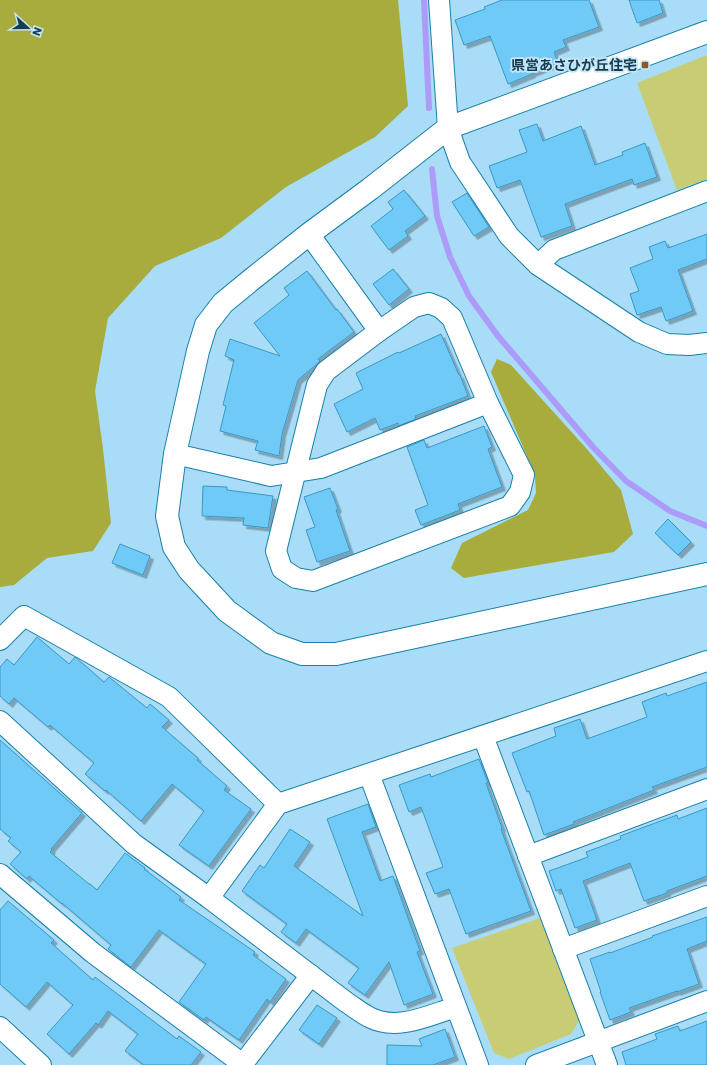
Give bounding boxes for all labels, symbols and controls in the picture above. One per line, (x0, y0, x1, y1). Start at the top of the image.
north arrow (8, 8, 48, 48)
text: N (28, 25, 46, 38)
place label: 県営あさひが丘住宅 (511, 55, 637, 75)
marker: 県営あさひが丘住宅 (640, 60, 650, 70)

